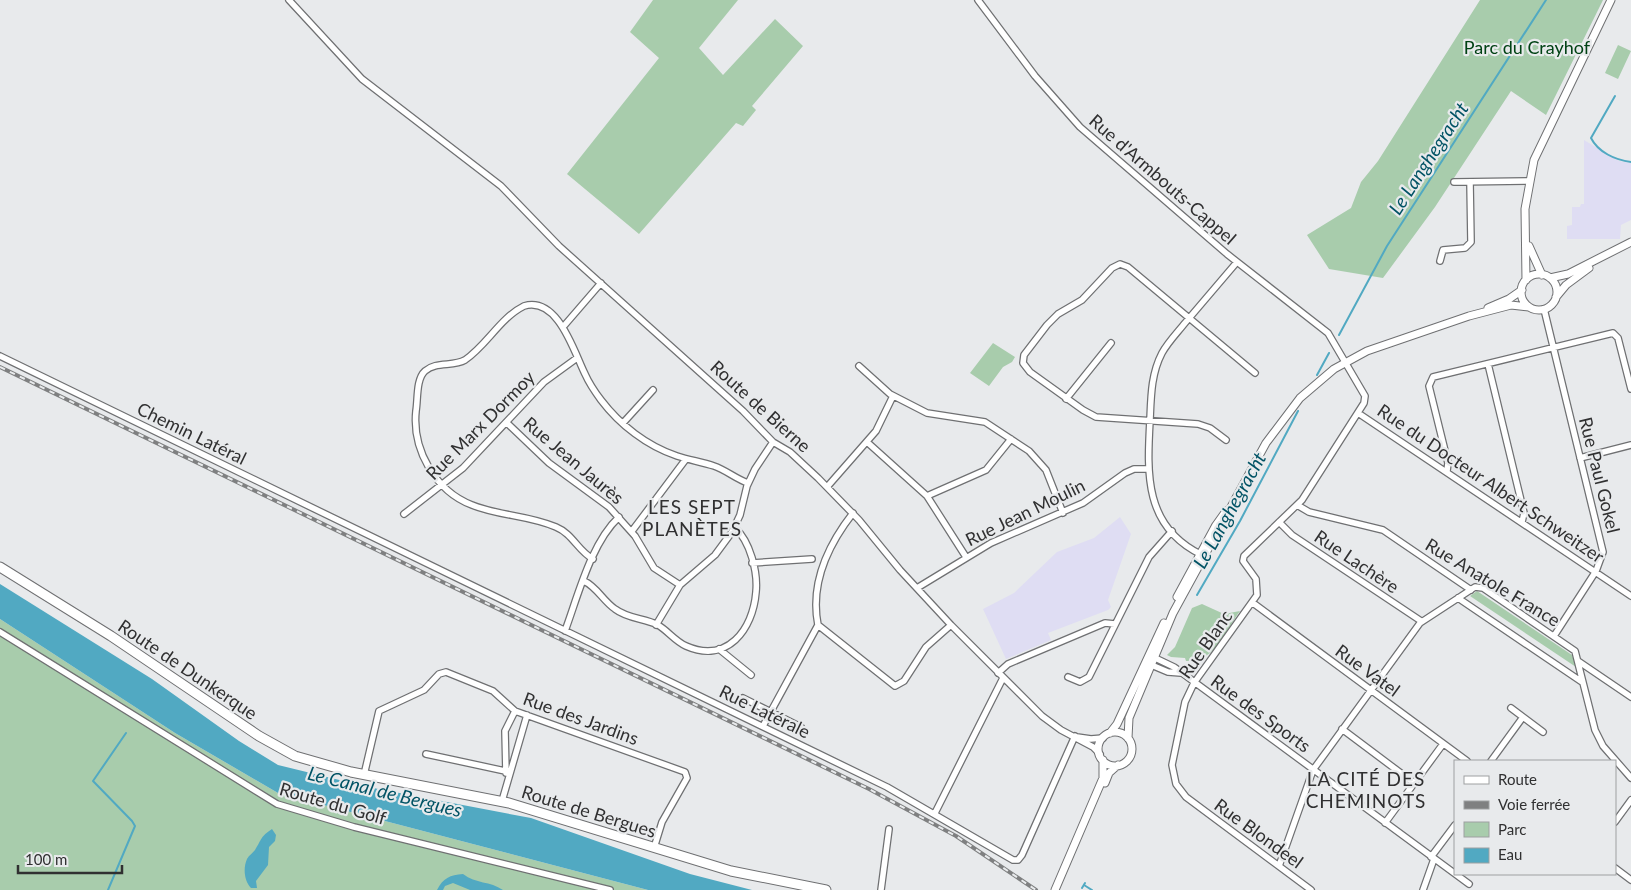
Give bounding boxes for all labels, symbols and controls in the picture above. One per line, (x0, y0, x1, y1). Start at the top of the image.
park label: Parc du Crayhof (1464, 36, 1591, 58)
water label: Le Langhegracht (1383, 97, 1473, 218)
street label: Rue d'Armbouts-Cappel (1085, 109, 1241, 249)
street label: Route de Bierne (706, 355, 816, 457)
street label: Rue Marx Dormoy (421, 365, 540, 484)
street label: Chemin Latéral (134, 397, 250, 469)
street label: Rue du Docteur Albert Schweitzer (1374, 399, 1609, 567)
street label: Rue Jean Jaurès (519, 412, 629, 508)
street label: Rue Paul Gokel (1575, 415, 1625, 535)
water label: Le Langhegracht (1188, 448, 1270, 572)
street label: Rue Jean Moulin (962, 474, 1088, 550)
district label: LES SEPT PLANÈTES (642, 495, 742, 540)
street label: Rue Lachère (1311, 525, 1403, 597)
street label: Rue Anatole France (1422, 533, 1564, 631)
street label: Rue Blanc (1174, 605, 1237, 682)
street label: Route de Dunkerque (114, 614, 262, 724)
street label: Rue Vatel (1331, 639, 1405, 701)
street label: Rue des Sports (1207, 670, 1315, 757)
street label: Rue Latérale (716, 680, 814, 742)
street label: Rue des Jardins (520, 687, 642, 749)
legend (1454, 760, 1616, 875)
water label: Le Canal de Bergues (306, 761, 465, 821)
district label: LA CITÉ DES CHEMINOTS (1306, 767, 1426, 812)
text: Route (1498, 770, 1537, 788)
street label: Route du Golf (277, 777, 390, 829)
street label: Route de Bergues (519, 780, 659, 842)
street label: Rue Blondeel (1210, 793, 1308, 873)
text: Voie ferrée (1498, 795, 1570, 813)
text: Parc (1498, 820, 1527, 838)
scale bar (18, 842, 121, 874)
text: Eau (1498, 845, 1522, 863)
text: 100 m (25, 850, 67, 868)

